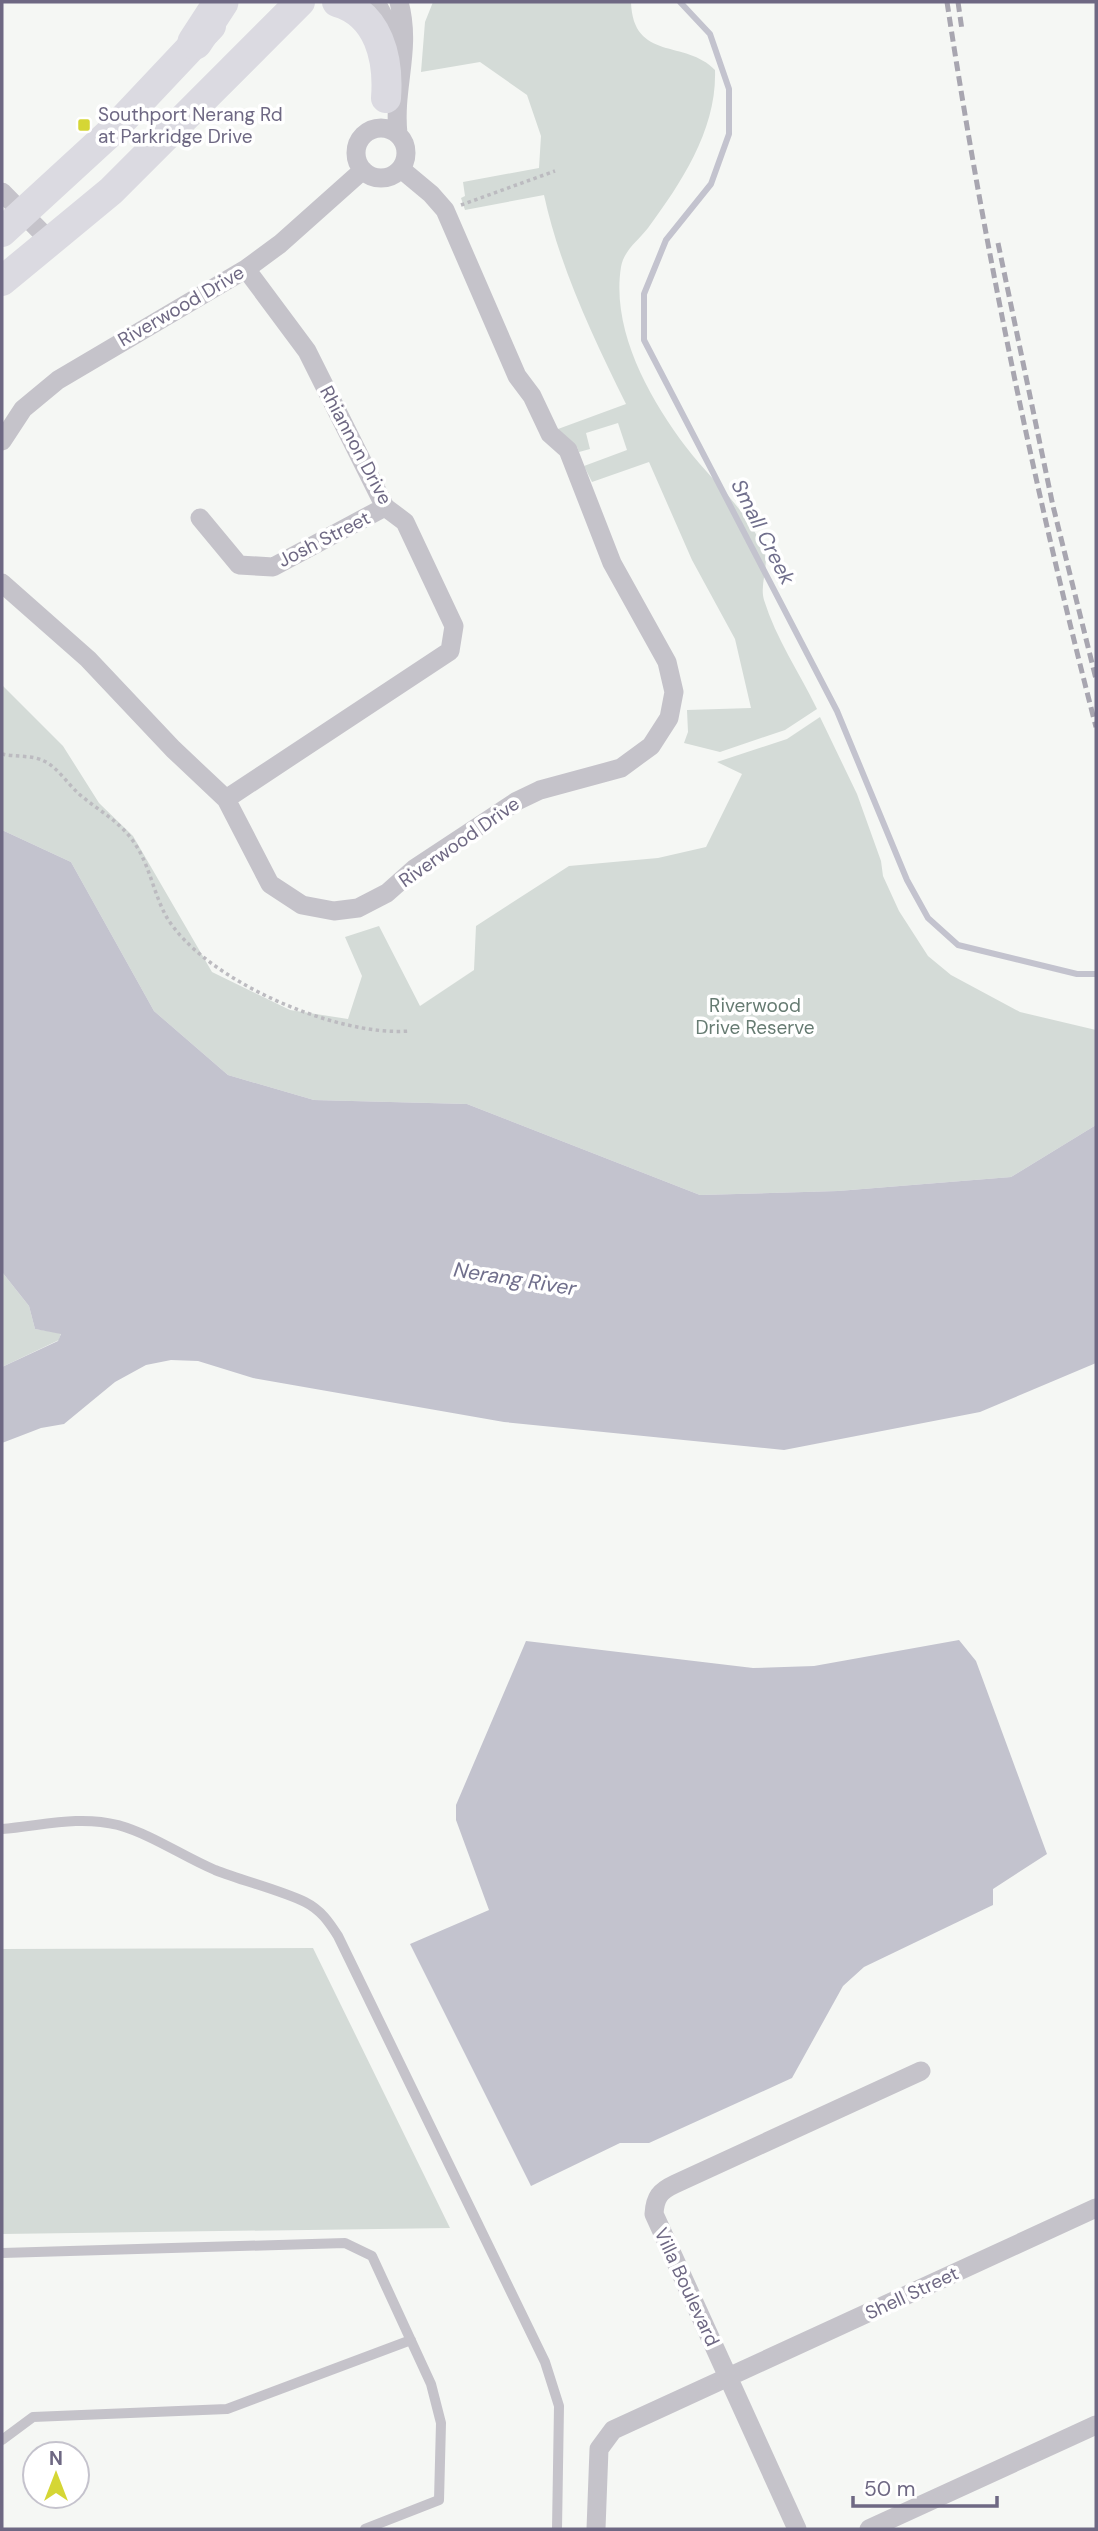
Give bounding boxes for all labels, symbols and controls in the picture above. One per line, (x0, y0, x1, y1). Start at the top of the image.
place label: Southport Nerang Rd at Parkridge Drive (98, 102, 283, 149)
marker: Southport Nerang Rd at Parkridge Drive (76, 117, 92, 133)
street label: Riverwood Drive (113, 260, 249, 352)
street label: Rhiannon Drive (314, 381, 398, 509)
water label: Small Creek (724, 474, 802, 590)
street label: Josh Street (274, 505, 374, 573)
street label: Riverwood Drive (394, 791, 524, 893)
park label: Riverwood Drive Reserve (695, 993, 815, 1040)
water label: Nerang River (452, 1255, 580, 1303)
street label: Villa Boulevard (649, 2224, 725, 2350)
street label: Shell Street (861, 2261, 963, 2325)
north arrow (21, 2440, 91, 2510)
text: N (49, 2446, 63, 2471)
scale bar (853, 2464, 996, 2508)
text: 50 m (864, 2475, 915, 2503)

